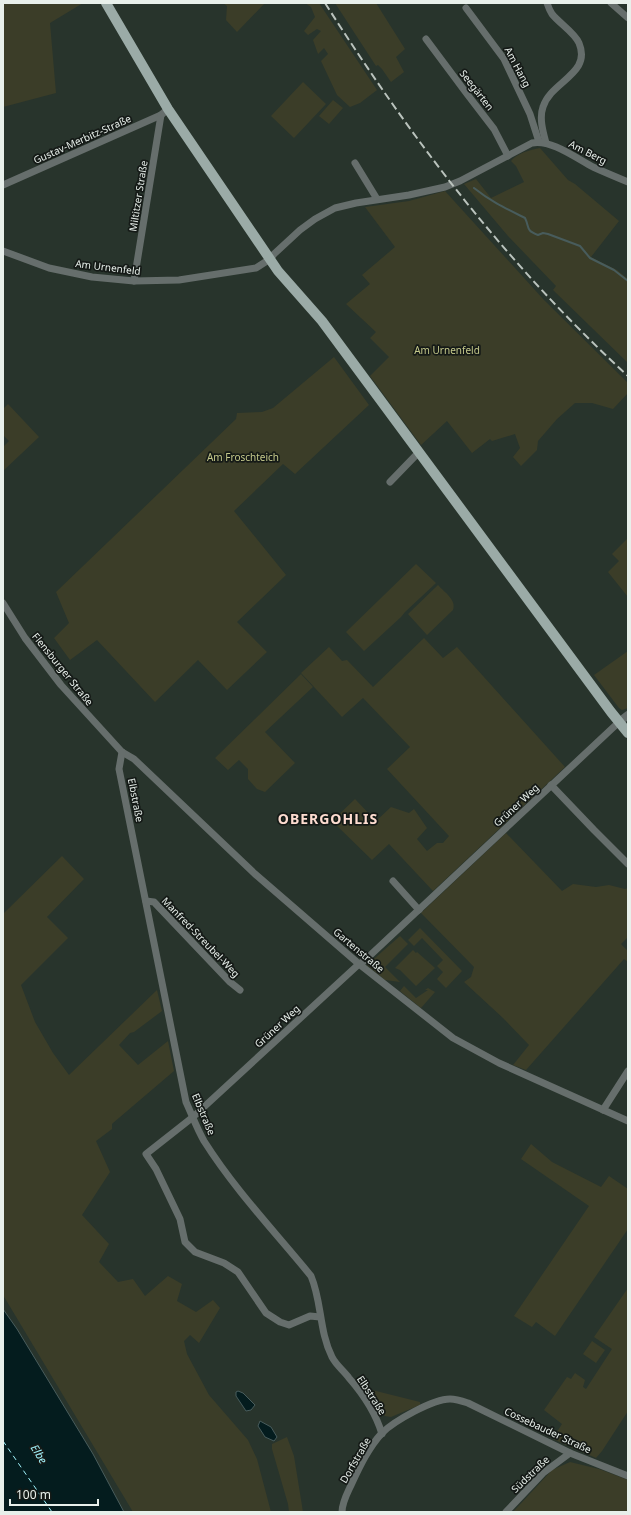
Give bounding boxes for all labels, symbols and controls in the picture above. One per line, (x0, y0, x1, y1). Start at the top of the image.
street label: Am Hang (502, 44, 534, 90)
street label: Seegärten (457, 67, 497, 113)
street label: Gustav-Merbitz-Straße (31, 111, 133, 167)
street label: Am Berg (567, 137, 609, 167)
street label: Miltitzer Straße (125, 159, 151, 233)
street label: Am Urnenfeld (75, 256, 141, 278)
park label: Am Urnenfeld (414, 343, 480, 357)
park label: Am Froschteich (207, 450, 279, 464)
street label: Flensburger Straße (29, 630, 97, 709)
street label: Elbstraße (125, 777, 147, 823)
street label: Grüner Weg (490, 780, 542, 830)
district label: OBERGOHLIS (278, 809, 378, 828)
street label: Manfred-Streubel-Weg (159, 894, 243, 980)
street label: Gartenstraße (331, 925, 388, 976)
street label: Grüner Weg (251, 1001, 303, 1051)
street label: Elbstraße (189, 1091, 219, 1137)
street label: Elbstraße (354, 1373, 390, 1418)
street label: Cossebauder Straße (502, 1404, 594, 1456)
street label: Dorfstraße (336, 1434, 374, 1486)
water label: Elbe (28, 1441, 51, 1467)
street label: Südstraße (508, 1452, 552, 1496)
scale bar (10, 1481, 98, 1507)
text: 100 m (16, 1486, 51, 1503)

